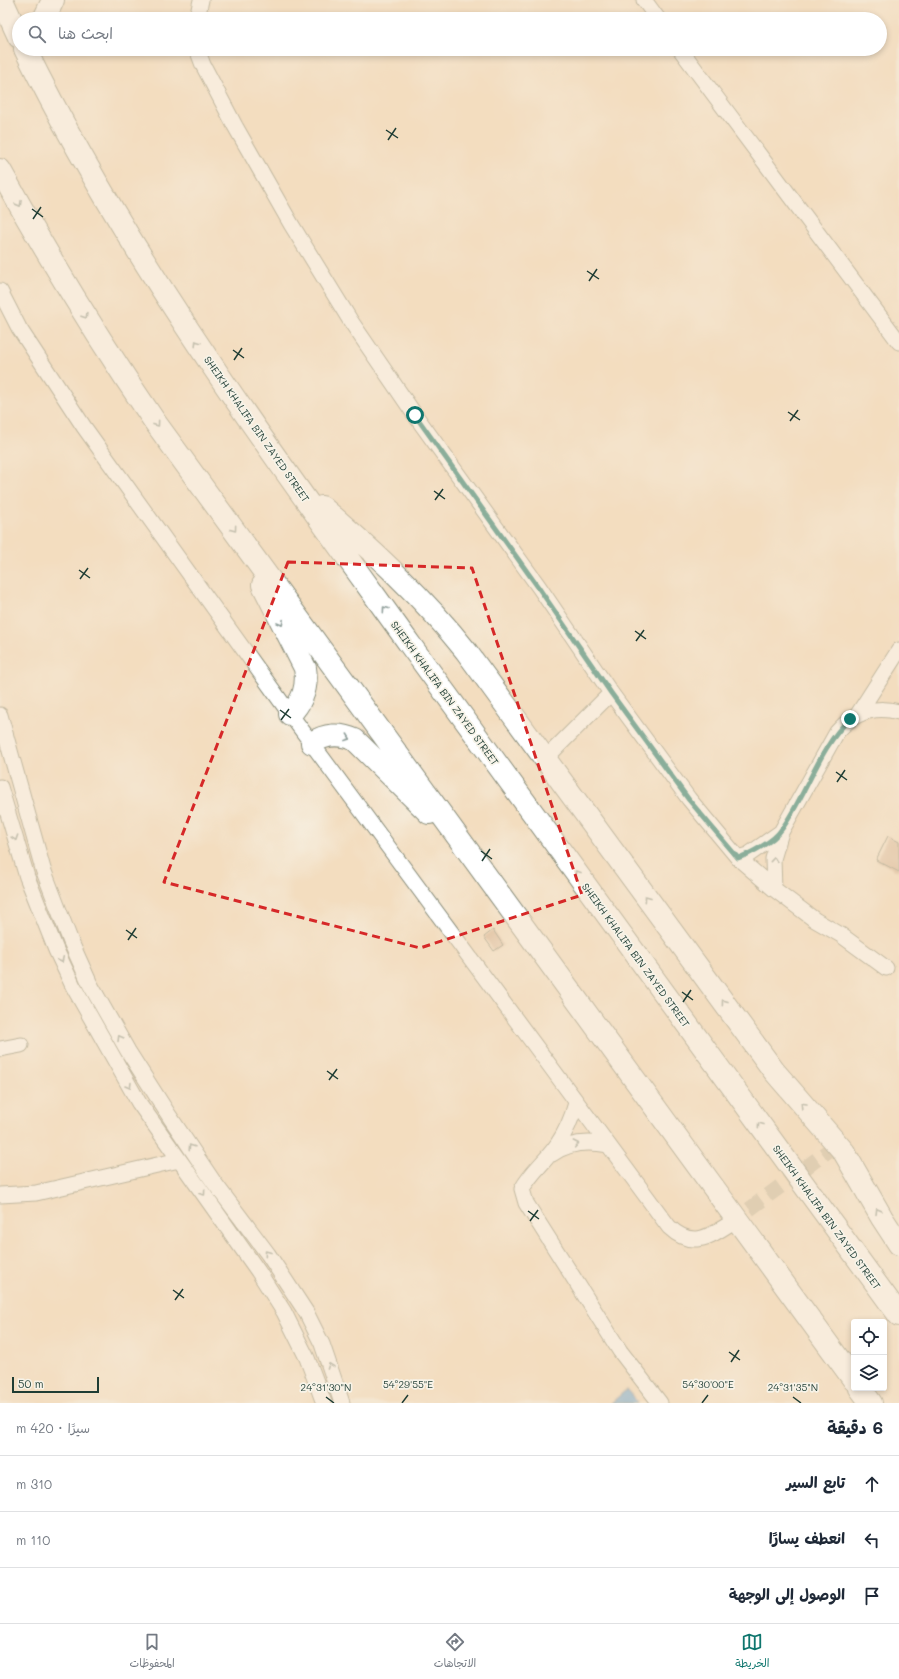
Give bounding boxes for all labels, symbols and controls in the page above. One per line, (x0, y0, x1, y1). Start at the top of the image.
search box (12, 12, 887, 56)
icon: search (26, 23, 48, 45)
text: ابحث هنا (58, 23, 113, 43)
one-way arrow (14, 200, 21, 208)
one-way arrow (80, 312, 88, 319)
one-way arrow (194, 340, 202, 347)
street label: SHEIKH KHALIFA BIN ZAYED STREET (201, 353, 313, 505)
route start (406, 406, 424, 424)
one-way arrow (152, 420, 159, 427)
one-way arrow (229, 525, 236, 532)
one-way arrow (383, 607, 390, 614)
street label: SHEIKH KHALIFA BIN ZAYED STREET (388, 618, 502, 768)
one-way arrow (277, 619, 284, 626)
route end (841, 710, 859, 728)
one-way arrow (345, 733, 352, 741)
one-way arrow (11, 834, 19, 841)
one-way arrow (769, 857, 778, 863)
one-way arrow (574, 871, 581, 878)
street label: SHEIKH KHALIFA BIN ZAYED STREET (579, 880, 693, 1030)
one-way arrow (645, 895, 652, 902)
one-way arrow (56, 955, 64, 963)
one-way arrow (722, 1000, 729, 1007)
one-way arrow (118, 1035, 125, 1042)
one-way arrow (124, 1082, 132, 1089)
one-way arrow (801, 1102, 808, 1110)
one-way arrow (758, 1123, 765, 1130)
one-way arrow (573, 1140, 580, 1148)
street label: SHEIKH KHALIFA BIN ZAYED STREET (770, 1142, 884, 1292)
one-way arrow (188, 1144, 196, 1151)
one-way arrow (198, 1189, 205, 1196)
one-way arrow (875, 1208, 882, 1215)
one-way arrow (264, 1250, 272, 1257)
map controls (851, 1319, 887, 1391)
button: locate (851, 1319, 887, 1355)
button: layers (851, 1355, 887, 1391)
one-way arrow (326, 1363, 334, 1370)
scale bar (12, 1375, 99, 1394)
text: 50 m (18, 1376, 44, 1391)
text: 54°29'55"E (383, 1377, 433, 1391)
text: 54°30'00"E (682, 1377, 734, 1391)
text: 24°31'30"N (301, 1380, 351, 1394)
text: 24°31'35"N (768, 1380, 818, 1394)
text: 6 دقيقة (827, 1416, 883, 1438)
text: سيرًا · 420 m (16, 1419, 90, 1436)
text: تابع السير (786, 1472, 845, 1492)
icon: ahead (861, 1473, 883, 1495)
text: 310 m (16, 1475, 52, 1492)
text: انعطف يسارًا (769, 1528, 845, 1548)
icon: left (861, 1529, 883, 1551)
text: 110 m (16, 1531, 50, 1548)
text: الوصول إلى الوجهة (729, 1584, 845, 1604)
icon: arrive (861, 1585, 883, 1607)
tab: المحفوظات (130, 1631, 175, 1673)
tab: الاتجاهات (434, 1631, 476, 1673)
tab: الخريطة (735, 1631, 770, 1673)

